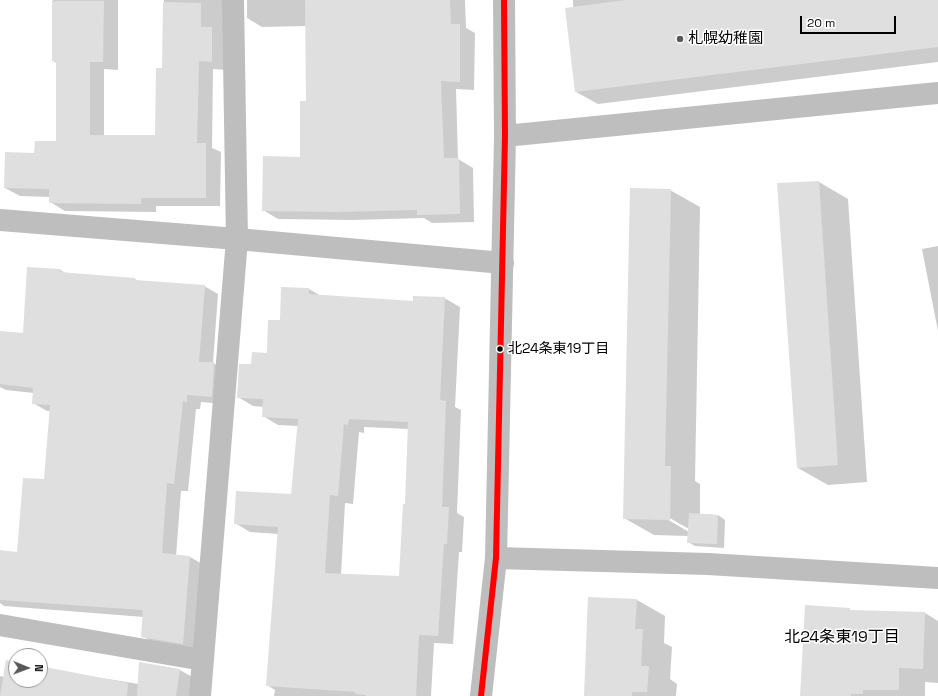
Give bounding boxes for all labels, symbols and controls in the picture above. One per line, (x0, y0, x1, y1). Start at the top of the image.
scale bar (802, 8, 898, 34)
text: 20 m (807, 15, 835, 31)
place label: 札幌幼稚園 (688, 30, 763, 48)
marker: 札幌幼稚園 (675, 34, 685, 44)
place label: 北24条東19丁目 (508, 341, 609, 357)
marker: 北24条東19丁目 (495, 344, 505, 354)
district label: 北24条東19丁目 (784, 628, 900, 648)
north arrow (8, 648, 48, 688)
text: N (32, 664, 46, 672)

